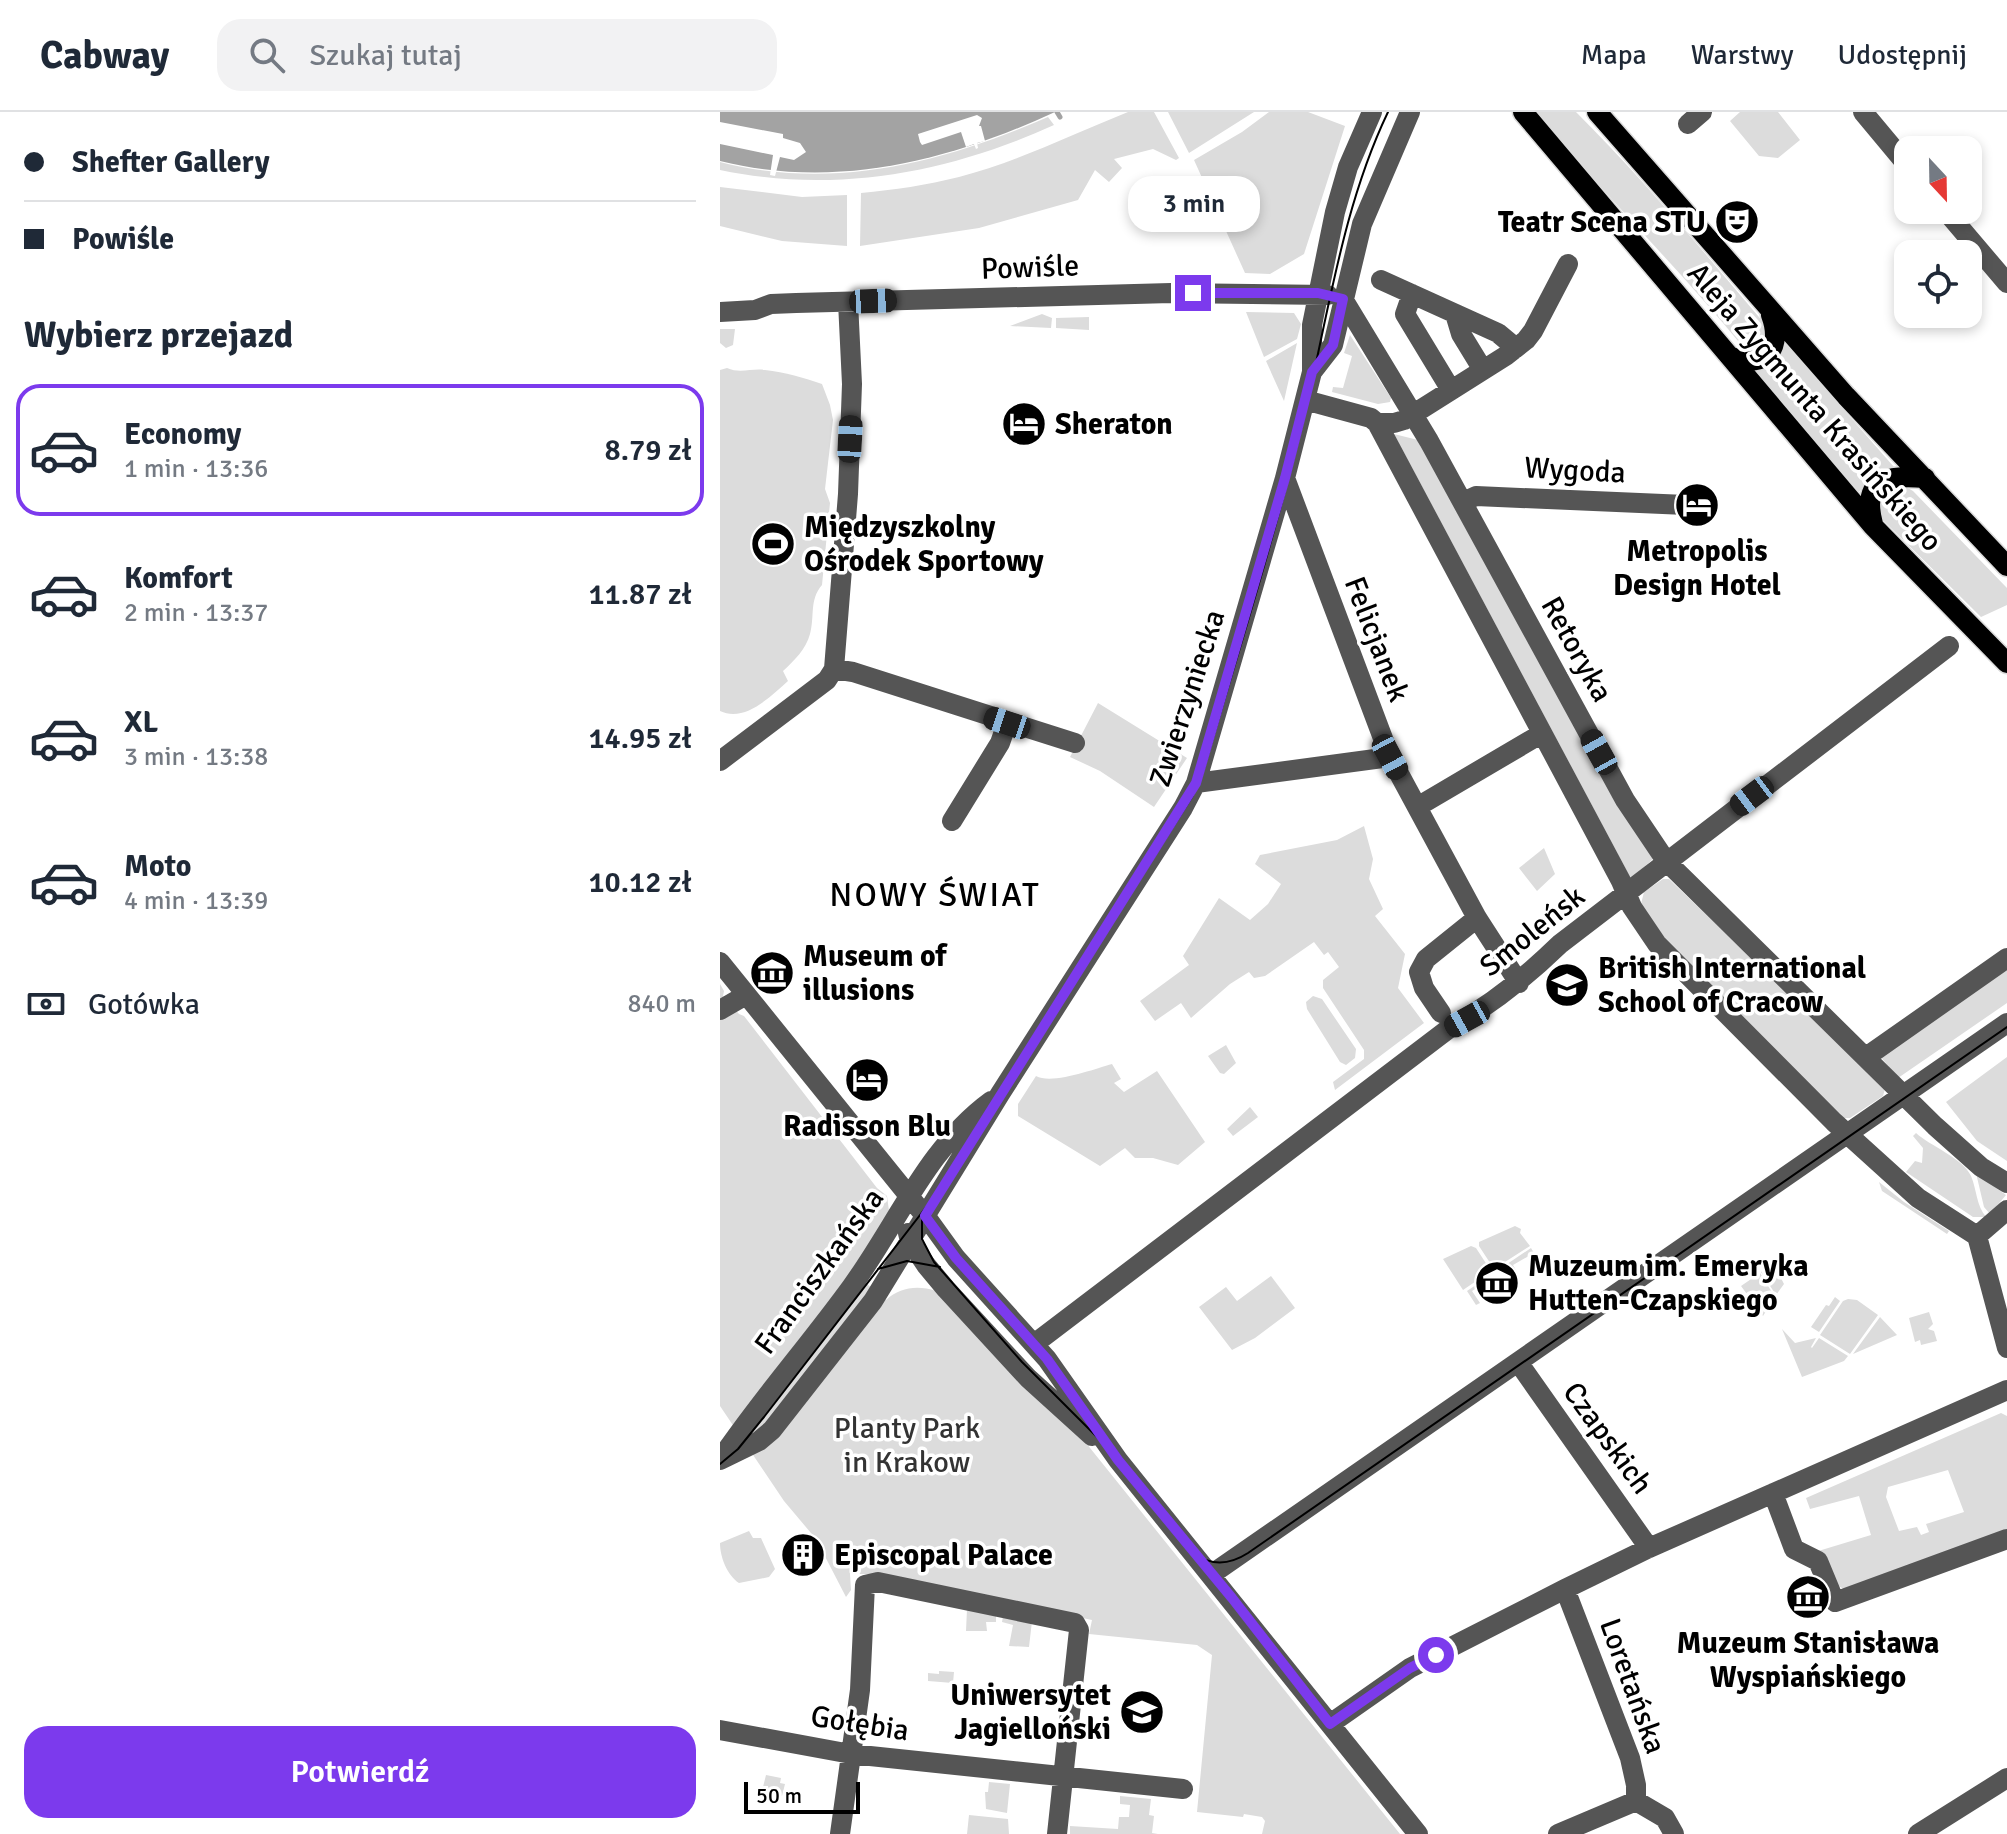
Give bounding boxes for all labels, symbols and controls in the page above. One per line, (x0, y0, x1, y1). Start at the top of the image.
search box (217, 19, 777, 91)
text: Cabway (40, 32, 169, 79)
icon: search (245, 33, 289, 77)
text: Szukaj tutaj (309, 37, 462, 74)
text: Mapa (1581, 38, 1647, 72)
text: Warstwy (1691, 38, 1794, 72)
text: Udostępnij (1838, 38, 1967, 72)
north arrow (1894, 136, 1982, 224)
map controls (1894, 136, 1982, 328)
text: Shefter Gallery (72, 144, 270, 181)
callout: 3 min (1127, 177, 1259, 233)
text: 3 min (1163, 188, 1225, 220)
theatre icon: Teatr Scena STU (1713, 198, 1761, 246)
place label: Teatr Scena STU (1498, 204, 1706, 241)
text: Powiśle (72, 221, 174, 258)
button: locate (1894, 240, 1982, 328)
street label: Powiśle (980, 247, 1080, 288)
street label: Aleja Zygmunta Krasińskiego (1679, 255, 1950, 559)
route end (1175, 275, 1211, 311)
car (849, 288, 897, 314)
text: Wybierz przejazd (24, 313, 293, 358)
hotel icon: Sheraton (1000, 400, 1048, 448)
place label: Sheraton (1055, 406, 1173, 443)
icon: car (28, 414, 100, 486)
car (837, 414, 863, 464)
text: Economy (124, 416, 241, 453)
text: 8.79 zł (605, 432, 692, 469)
street label: Wygoda (1523, 449, 1627, 492)
text: 1 min · 13:36 (124, 453, 268, 485)
hotel icon: Metropolis Design Hotel (1673, 481, 1721, 529)
place label: Międzyszkolny Ośrodek Sportowy (804, 509, 1044, 580)
sports icon: Międzyszkolny Ośrodek Sportowy (749, 520, 797, 568)
place label: Metropolis Design Hotel (1613, 533, 1781, 604)
icon: car (28, 558, 100, 630)
text: Komfort (124, 560, 233, 597)
street label: Felicjanek (1336, 571, 1417, 707)
text: 11.87 zł (588, 576, 692, 613)
street label: Retoryka (1533, 590, 1621, 708)
text: 2 min · 13:37 (124, 597, 268, 629)
street label: Zwierzyniecka (1142, 605, 1233, 791)
icon: car (28, 702, 100, 774)
text: XL (124, 704, 158, 741)
car (980, 704, 1034, 742)
text: 14.95 zł (588, 720, 692, 757)
car (1577, 725, 1621, 779)
car (1368, 730, 1412, 784)
text: 3 min · 13:38 (124, 741, 268, 773)
car (1726, 772, 1778, 820)
icon: car (28, 846, 100, 918)
text: Moto (124, 848, 191, 885)
text: 10.12 zł (588, 864, 692, 901)
district label: NOWY ŚWIAT (829, 874, 1041, 916)
street label: Smoleńsk (1472, 878, 1592, 985)
text: 4 min · 13:39 (124, 885, 268, 917)
place label: Museum of illusions (803, 938, 949, 1009)
museum icon: Museum of illusions (748, 949, 796, 997)
place label: British International School of Cracow (1598, 950, 1866, 1021)
school or university icon: British International School of Cracow (1543, 961, 1591, 1009)
icon: cash (24, 982, 68, 1026)
text: Gotówka (88, 986, 200, 1023)
text: 840 m (627, 988, 696, 1020)
car (1440, 997, 1494, 1041)
hotel icon: Radisson Blu (843, 1056, 891, 1104)
place label: Radisson Blu (783, 1108, 951, 1145)
street label: Franciszkańska (747, 1181, 892, 1362)
place label: Muzeum im. Emeryka Hutten-Czapskiego (1528, 1248, 1809, 1319)
museum icon: Muzeum im. Emeryka Hutten-Czapskiego (1473, 1259, 1521, 1307)
street label: Czapskich (1555, 1375, 1661, 1501)
park label: Planty Park in Krakow (834, 1410, 980, 1481)
building icon: Episcopal Palace (779, 1531, 827, 1579)
place label: Episcopal Palace (834, 1537, 1053, 1574)
museum icon: Muzeum Stanisława Wyspiańskiego (1784, 1573, 1832, 1621)
street label: Loretańska (1591, 1613, 1674, 1759)
place label: Muzeum Stanisława Wyspiańskiego (1677, 1625, 1939, 1696)
route start (1418, 1637, 1454, 1673)
place label: Uniwersytet Jagielloński (950, 1677, 1111, 1748)
school or university icon: Uniwersytet Jagielloński (1118, 1688, 1166, 1736)
street label: Gołębia (808, 1697, 912, 1750)
button: Potwierdź (24, 1726, 696, 1818)
scale bar (744, 1778, 860, 1814)
text: 50 m (756, 1782, 802, 1809)

